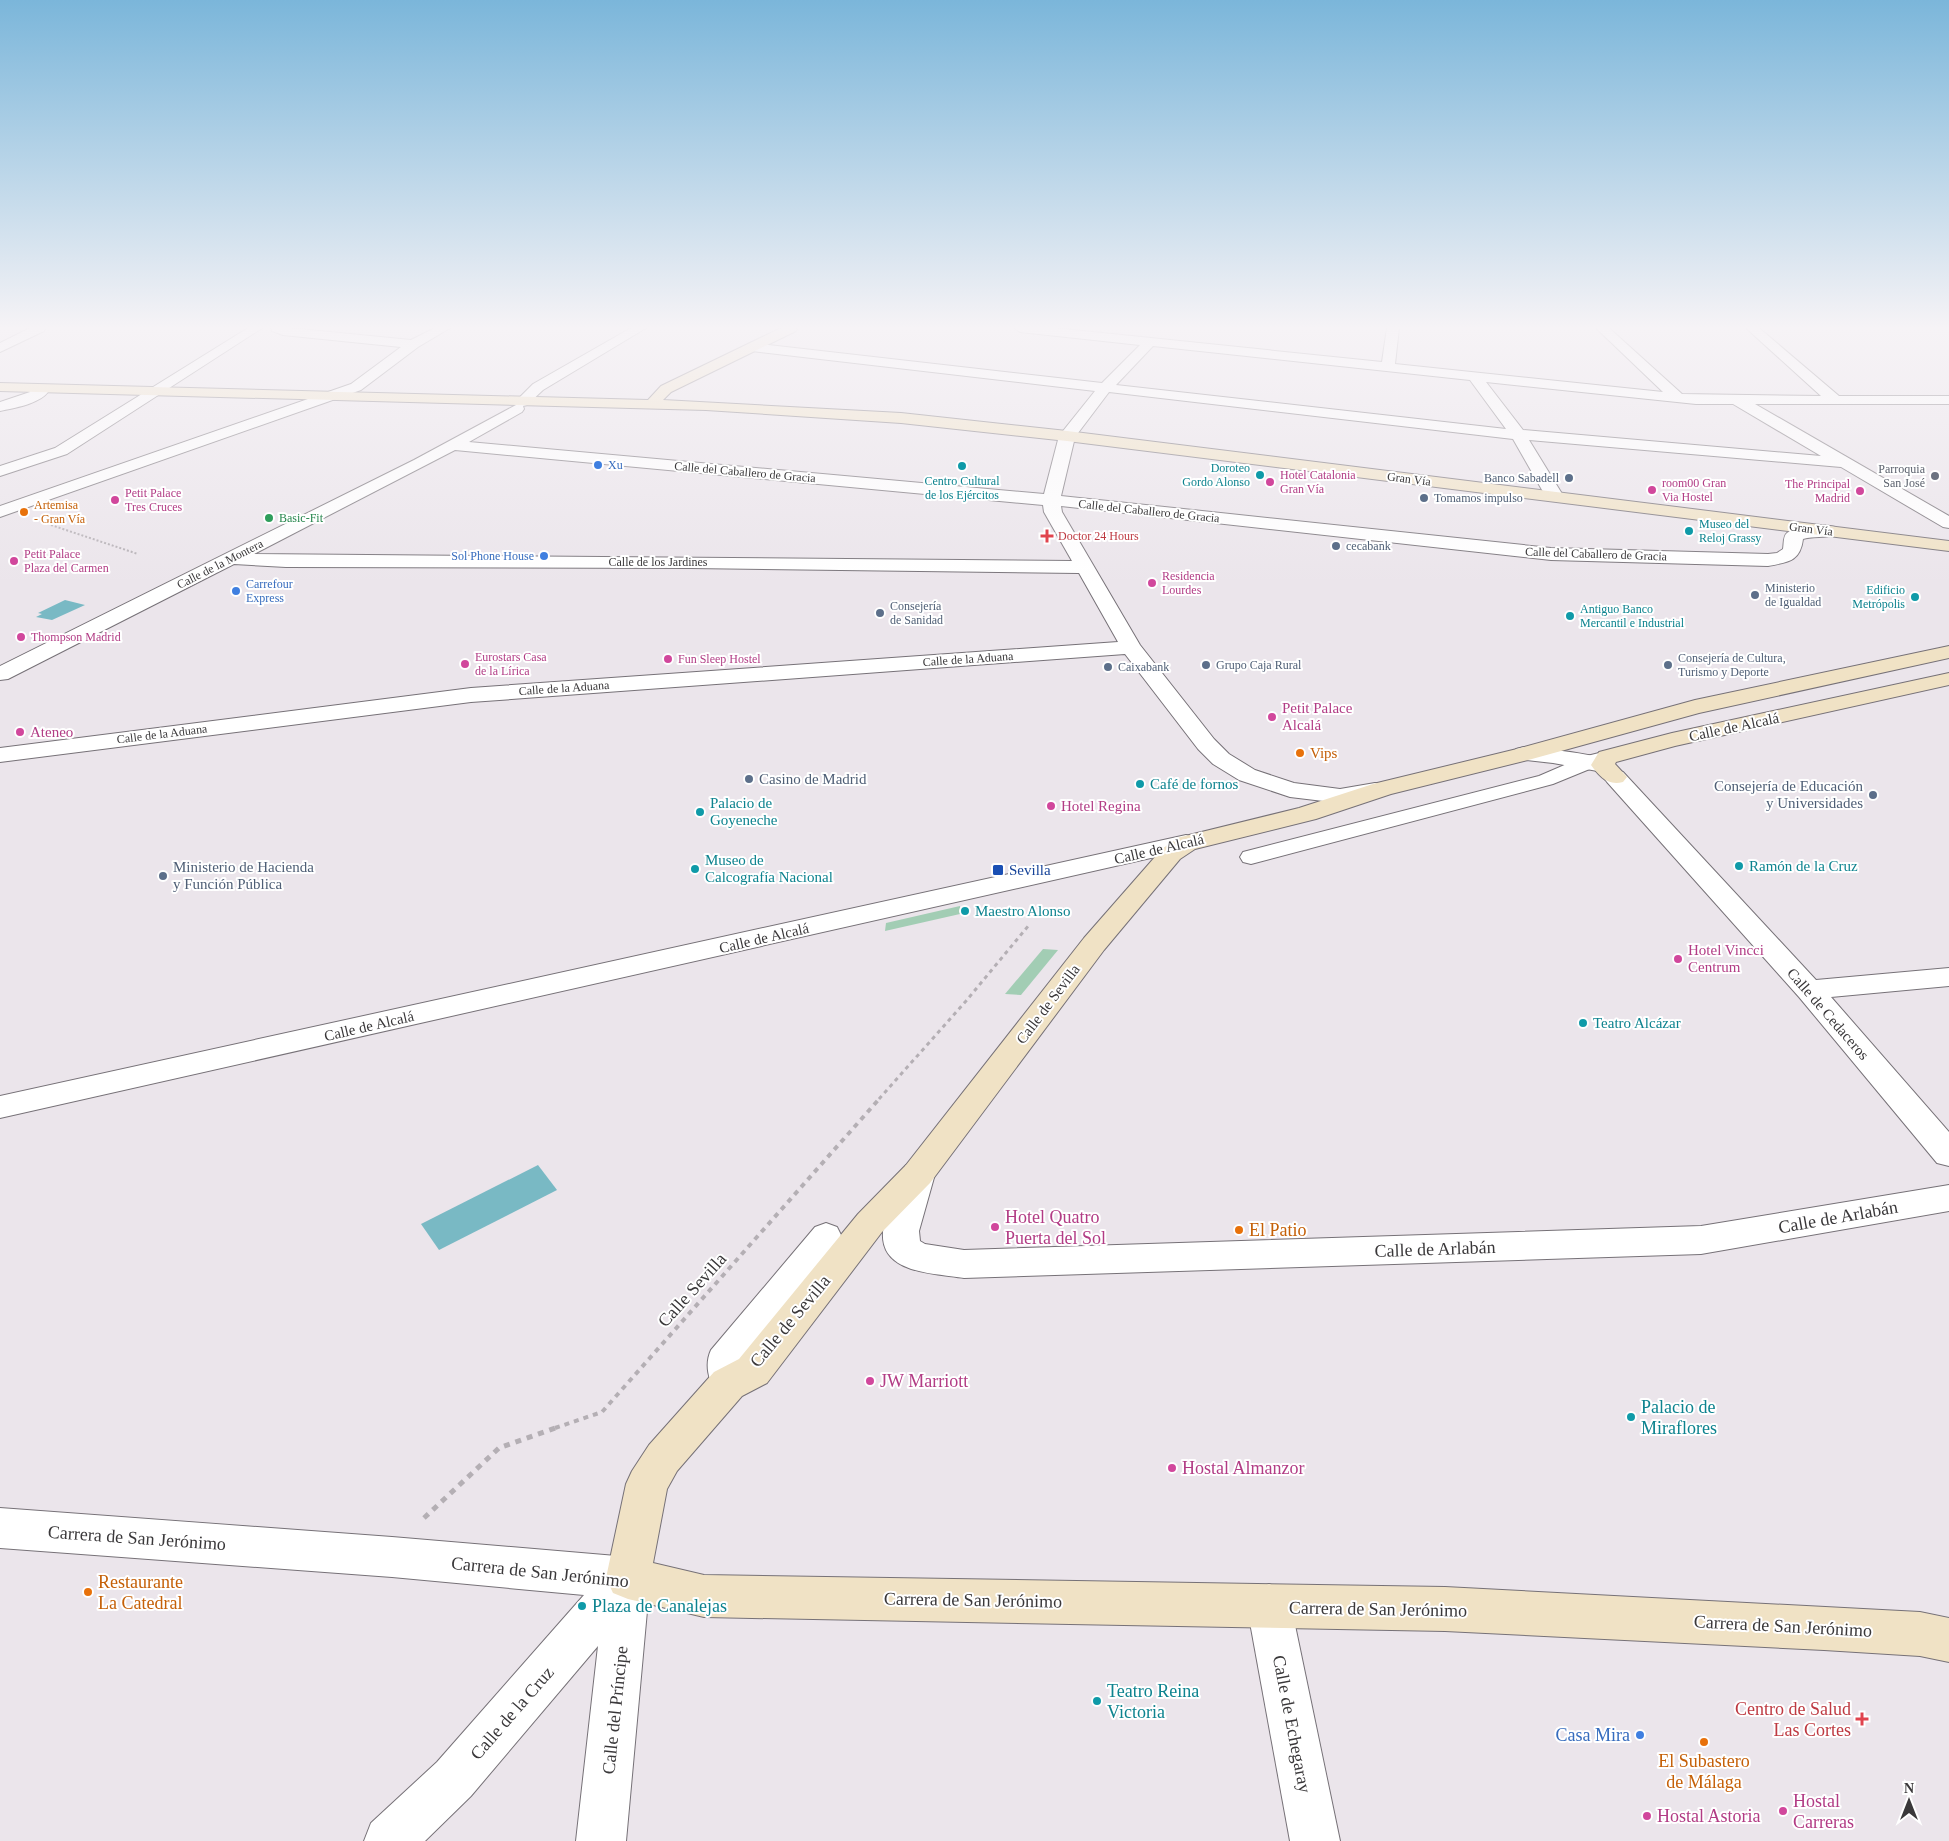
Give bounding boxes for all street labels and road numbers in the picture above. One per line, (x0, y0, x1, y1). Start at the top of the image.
street label: Calle del Caballero de Gracia (674, 459, 817, 485)
street label: Gran Vía (1386, 469, 1432, 489)
street label: Calle del Caballero de Gracia (1078, 497, 1221, 525)
street label: Gran Vía (1788, 519, 1834, 539)
street label: Calle de la Montera (175, 536, 266, 592)
street label: Calle del Caballero de Gracia (1525, 545, 1668, 563)
street label: Calle de los Jardines (609, 555, 708, 569)
street label: Calle de la Aduana (922, 649, 1015, 669)
street label: Calle de la Aduana (518, 678, 611, 698)
street label: Calle de Alcalá (1688, 710, 1781, 744)
street label: Calle de la Aduana (116, 721, 209, 746)
street label: Calle de Alcalá (1113, 831, 1206, 867)
street label: Calle de Alcalá (718, 920, 811, 956)
street label: Calle de Sevilla (1013, 961, 1083, 1047)
street label: Calle de Cedaceros (1784, 965, 1872, 1063)
street label: Calle de Alcalá (323, 1008, 416, 1044)
street label: Calle de Arlabán (1777, 1197, 1899, 1237)
street label: Calle de Arlabán (1374, 1237, 1496, 1261)
street label: Calle Sevilla (654, 1249, 730, 1331)
street label: Calle de Sevilla (746, 1271, 834, 1371)
street label: Carrera de San Jerónimo (47, 1522, 227, 1554)
street label: Carrera de San Jerónimo (450, 1553, 630, 1591)
street label: Carrera de San Jerónimo (884, 1588, 1062, 1612)
street label: Carrera de San Jerónimo (1289, 1597, 1467, 1621)
street label: Carrera de San Jerónimo (1693, 1611, 1873, 1641)
street label: Calle del Príncipe (598, 1645, 632, 1775)
street label: Calle de Echegaray (1269, 1653, 1315, 1795)
street label: Calle de la Cruz (466, 1662, 558, 1764)

